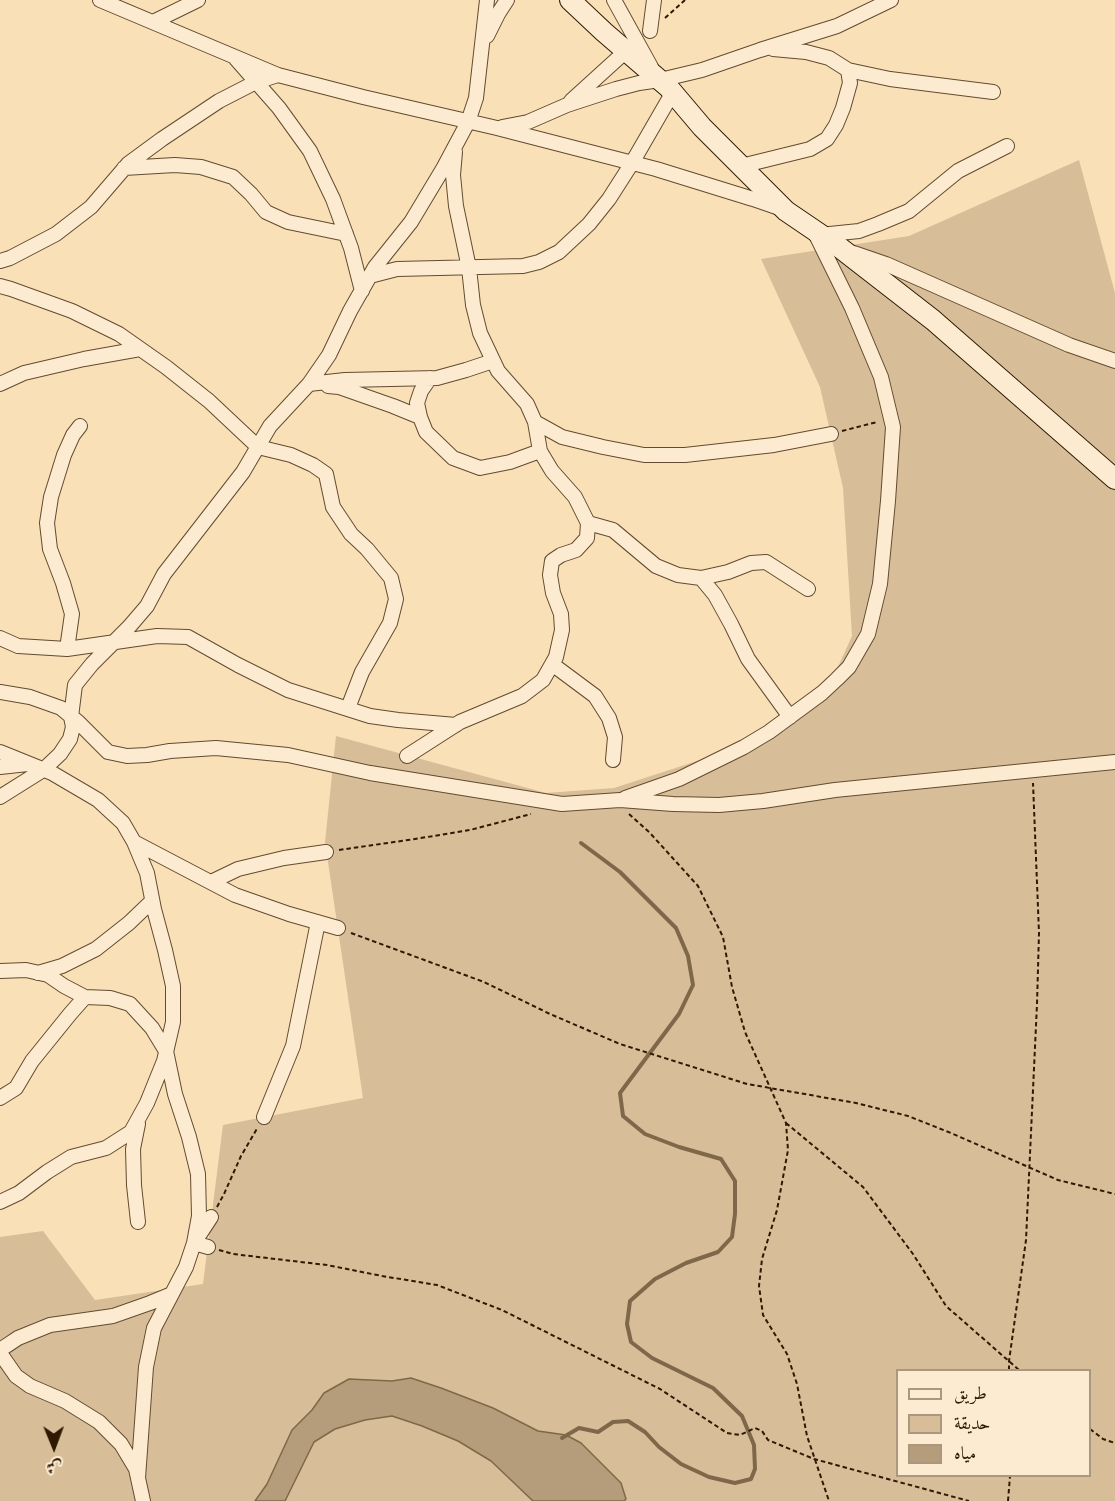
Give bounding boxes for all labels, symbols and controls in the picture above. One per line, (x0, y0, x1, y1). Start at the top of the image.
legend (896, 1369, 1091, 1477)
text: طريق (954, 1382, 987, 1408)
text: حديقة (954, 1412, 990, 1438)
north arrow (24, 1417, 84, 1477)
text: مياه (954, 1442, 976, 1468)
text: ش (46, 1454, 62, 1477)

